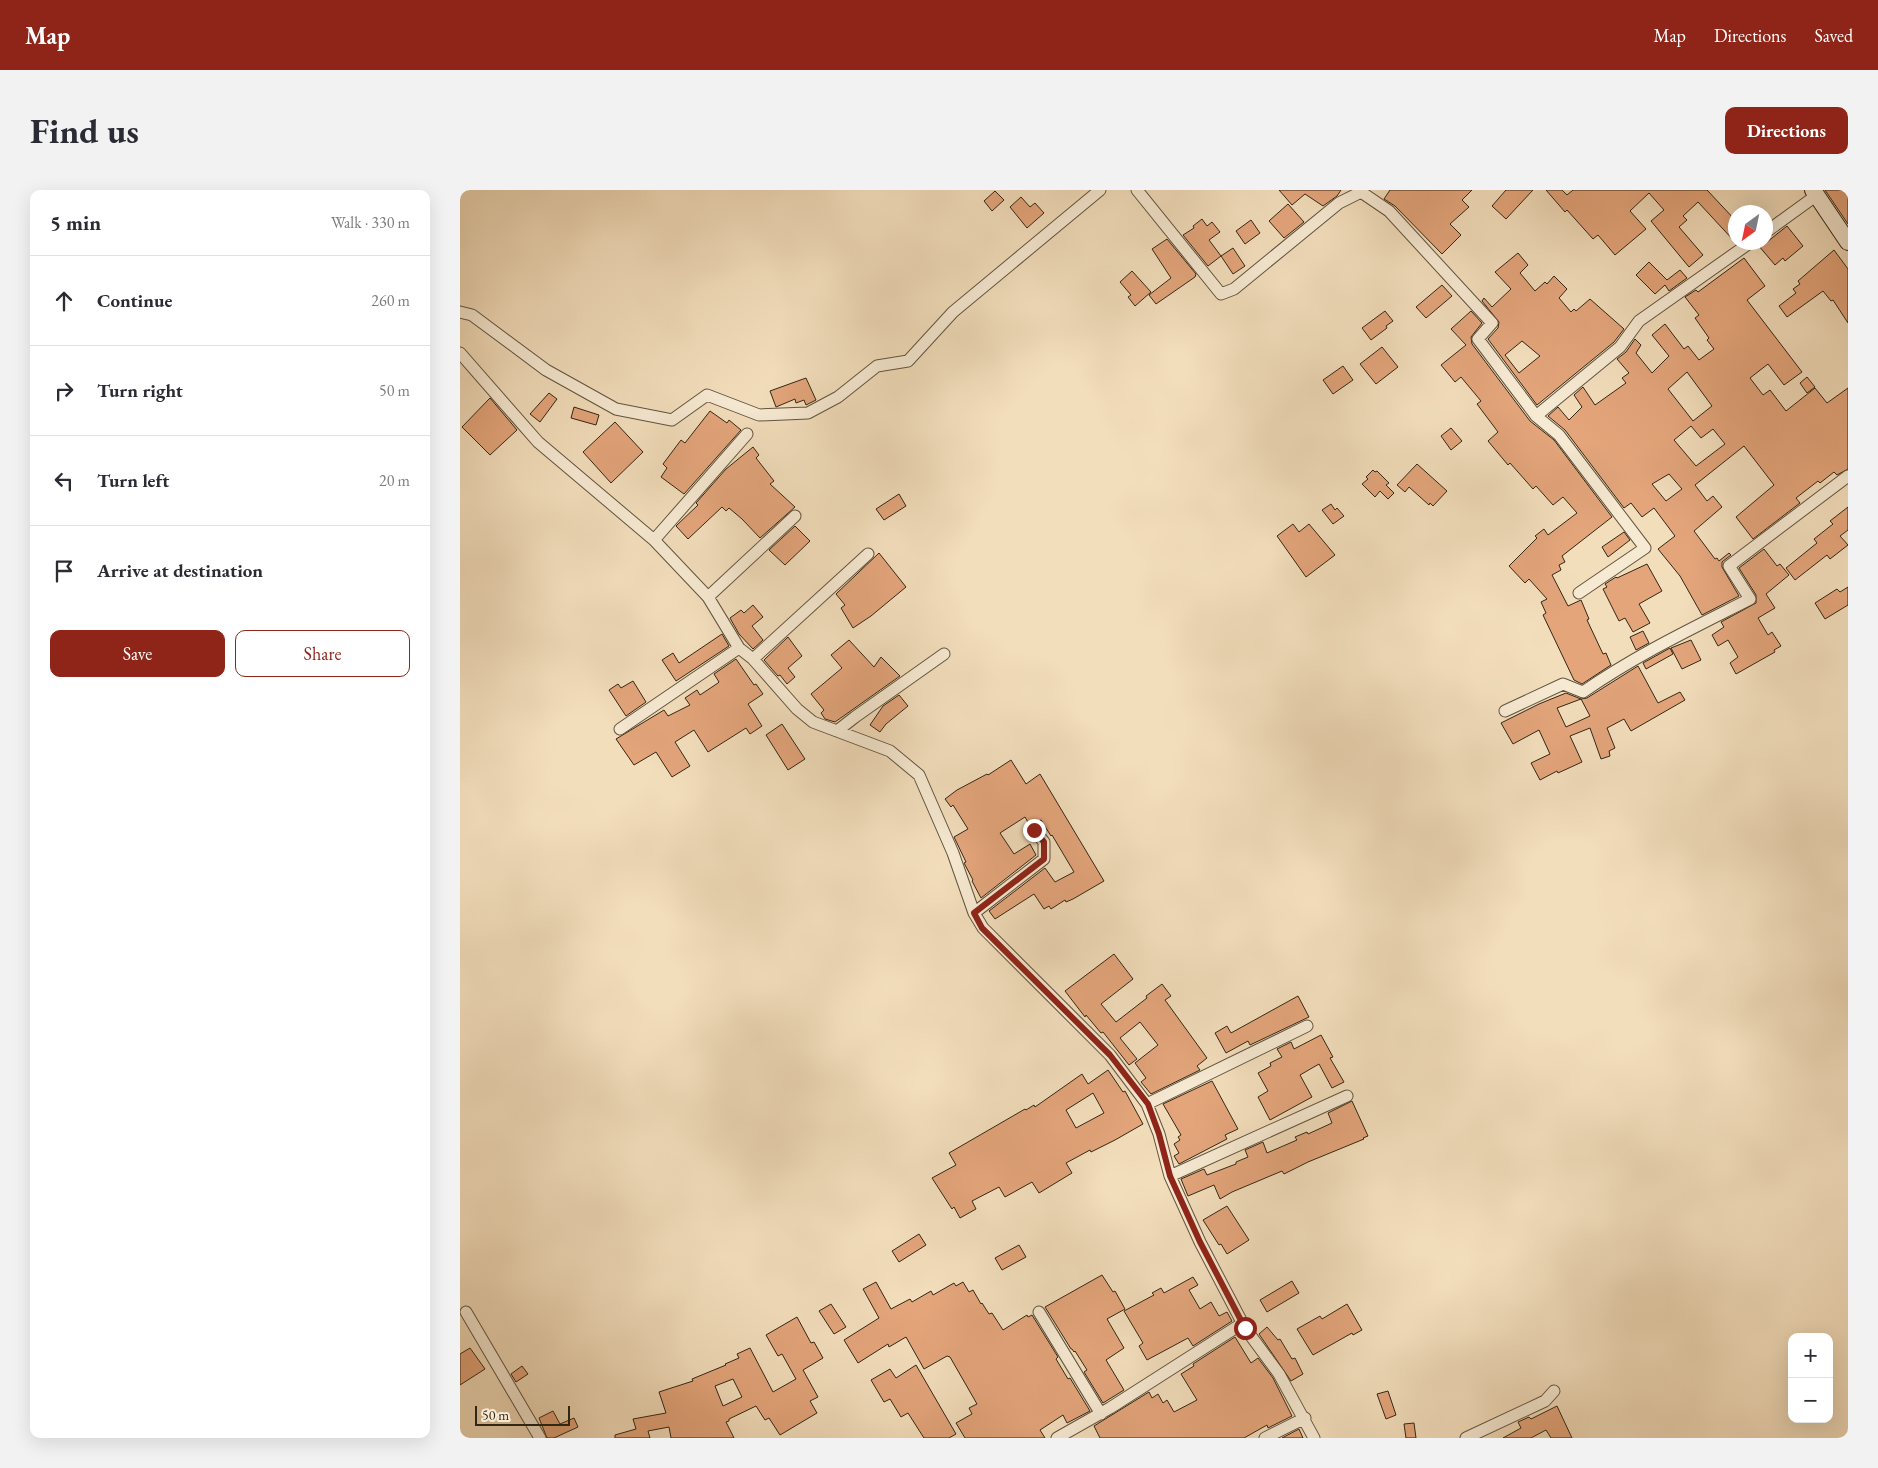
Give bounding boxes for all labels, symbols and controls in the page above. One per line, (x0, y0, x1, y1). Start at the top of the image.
text: Map (25, 20, 70, 51)
text: Map (1654, 24, 1686, 47)
text: Directions (1714, 24, 1786, 47)
text: Saved (1814, 24, 1853, 47)
button: Directions (1725, 107, 1848, 154)
text: Find us (30, 108, 139, 153)
north arrow (1728, 205, 1773, 250)
text: 5 min (50, 209, 101, 236)
text: Walk · 330 m (331, 212, 410, 233)
icon: ahead (50, 287, 78, 315)
text: Continue (97, 288, 172, 313)
text: 260 m (371, 290, 410, 311)
icon: right (50, 377, 78, 405)
text: Turn right (97, 378, 183, 403)
text: 50 m (379, 380, 410, 401)
icon: left (50, 467, 78, 495)
text: Turn left (97, 468, 169, 493)
text: 20 m (379, 470, 410, 491)
icon: arrive (50, 557, 78, 585)
text: Arrive at destination (97, 558, 263, 583)
button: Save (50, 630, 225, 677)
button: Share (235, 630, 410, 677)
route end (1023, 819, 1046, 842)
route start (1234, 1317, 1257, 1340)
map controls (1788, 1333, 1833, 1423)
button: + (1788, 1333, 1833, 1378)
button: − (1788, 1378, 1833, 1423)
scale bar (475, 1403, 570, 1426)
text: 50 m (482, 1406, 509, 1424)

